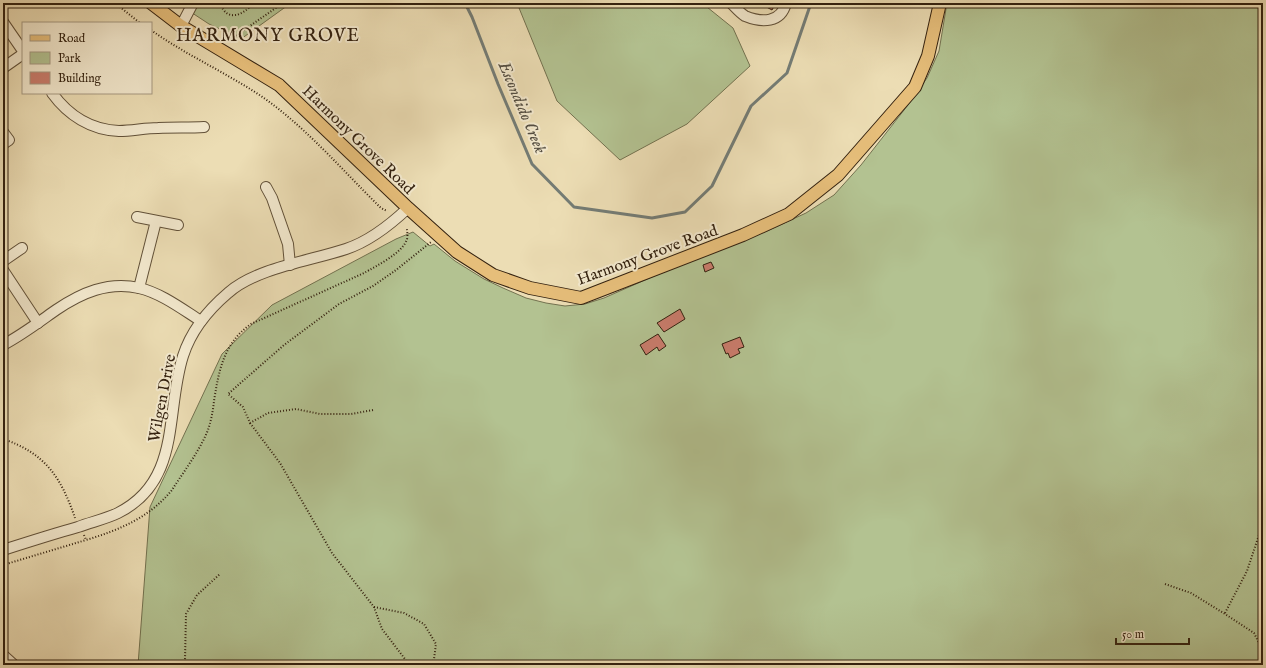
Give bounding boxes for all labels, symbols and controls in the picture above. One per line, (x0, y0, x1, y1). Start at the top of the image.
legend (22, 22, 152, 94)
district label: HARMONY GROVE (176, 25, 360, 48)
text: Road (58, 31, 86, 46)
text: Park (58, 51, 81, 66)
water label: Escondido Creek (492, 57, 551, 157)
text: Building (58, 71, 102, 86)
street label: Harmony Grove Road (297, 82, 418, 199)
street label: Harmony Grove Road (575, 221, 721, 291)
street label: Wilgen Drive (145, 353, 181, 444)
scale bar (1116, 620, 1189, 646)
text: 50 m (1122, 627, 1144, 642)

